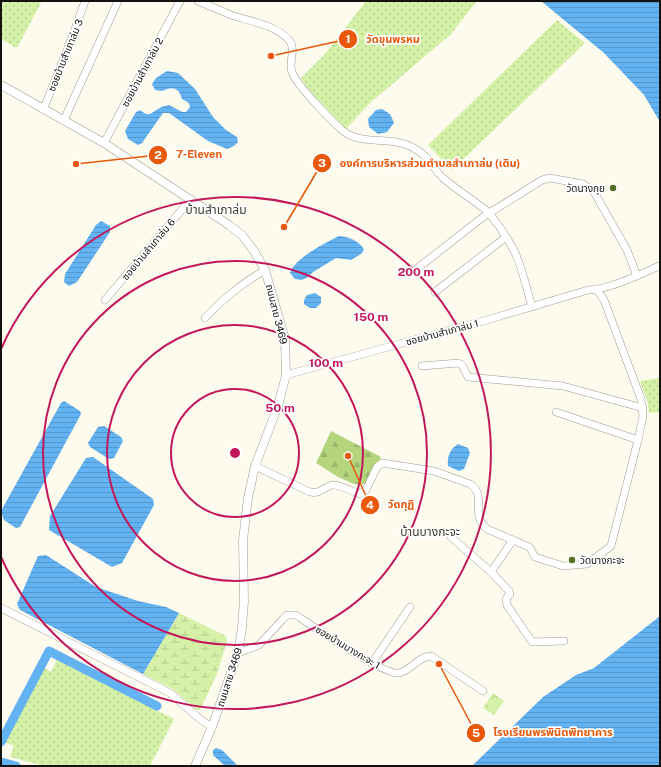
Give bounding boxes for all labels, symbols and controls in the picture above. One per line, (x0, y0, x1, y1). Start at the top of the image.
street label: ซอยบ้านสำเภาล่ม 3 (45, 17, 85, 93)
callout: วัดขุนพรหม (338, 27, 428, 50)
text: 1 (345, 32, 351, 46)
text: วัดขุนพรหม (366, 33, 420, 46)
street label: ซอยบ้านสำเภาล่ม 2 (119, 35, 165, 109)
callout: 7-Eleven (148, 143, 230, 166)
text: 2 (154, 148, 162, 162)
text: 7-Eleven (176, 148, 222, 160)
callout: องค์การบริหารส่วนตำบลสำเภาล่ม (เดิม) (312, 151, 528, 174)
text: 3 (318, 156, 326, 170)
text: องค์การบริหารส่วนตำบลสำเภาล่ม (เดิม) (340, 157, 520, 169)
place label: วัดนางกุย (566, 182, 605, 195)
marker: วัดนางกุย (608, 183, 618, 193)
district label: บ้านสำเภาล่ม (185, 203, 247, 217)
street label: ซอยบ้านสำเภาล่ม 6 (119, 216, 177, 282)
text: 200 m (398, 265, 434, 279)
street label: ถนนสาย 3469 (264, 283, 290, 345)
text: 150 m (354, 310, 388, 324)
street label: ซอยบ้านสำเภาล่ม 1 (404, 317, 480, 347)
text: 100 m (309, 356, 343, 370)
text: 50 m (265, 401, 295, 415)
centre of rings (228, 446, 242, 460)
callout: วัดกุฏิ (360, 493, 422, 516)
text: 4 (366, 498, 374, 512)
text: วัดกุฏิ (388, 498, 414, 511)
district label: บ้านบางกะจะ (400, 525, 460, 539)
place label: วัดบางกะจะ (580, 554, 625, 566)
marker: วัดบางกะจะ (567, 555, 577, 565)
street label: ซอยบ้านบางกะจะ 1 (313, 623, 383, 671)
street label: ถนนสาย 3469 (214, 646, 244, 708)
callout: โรงเรียนพรพินิตพิทยาคาร (466, 721, 621, 744)
text: 5 (472, 726, 480, 740)
text: โรงเรียนพรพินิตพิทยาคาร (493, 726, 613, 738)

